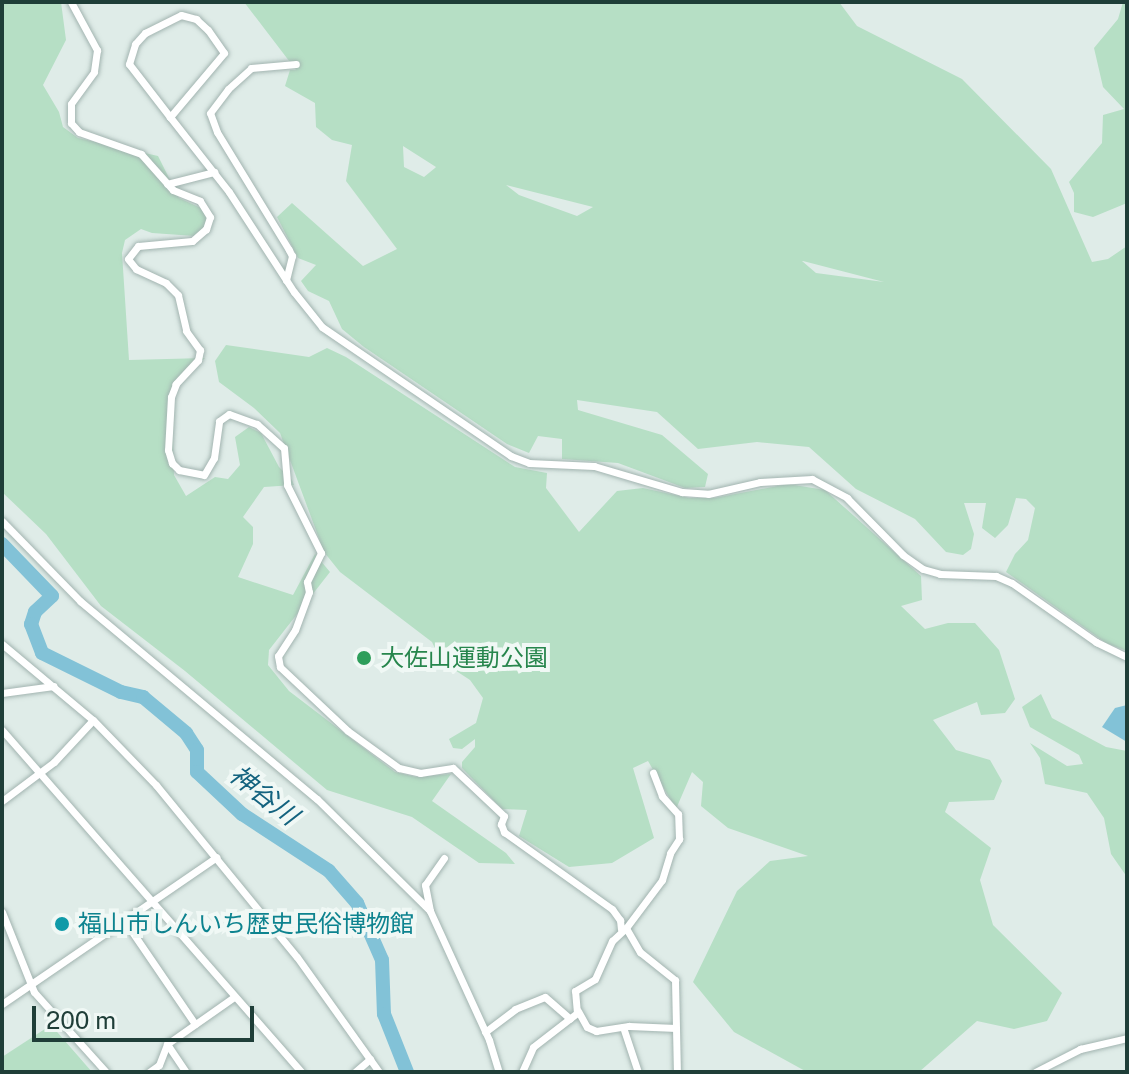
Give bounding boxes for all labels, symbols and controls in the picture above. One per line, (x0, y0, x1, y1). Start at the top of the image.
place label: 大佐山運動公園 (380, 644, 548, 672)
marker: 大佐山運動公園 (355, 649, 373, 667)
water label: 神谷川 (224, 759, 304, 831)
place label: 福山市しんいち歴史民俗博物館 (78, 910, 414, 938)
marker: 福山市しんいち歴史民俗博物館 (53, 915, 71, 933)
scale bar (36, 990, 258, 1040)
text: 200 m (46, 1006, 116, 1034)

